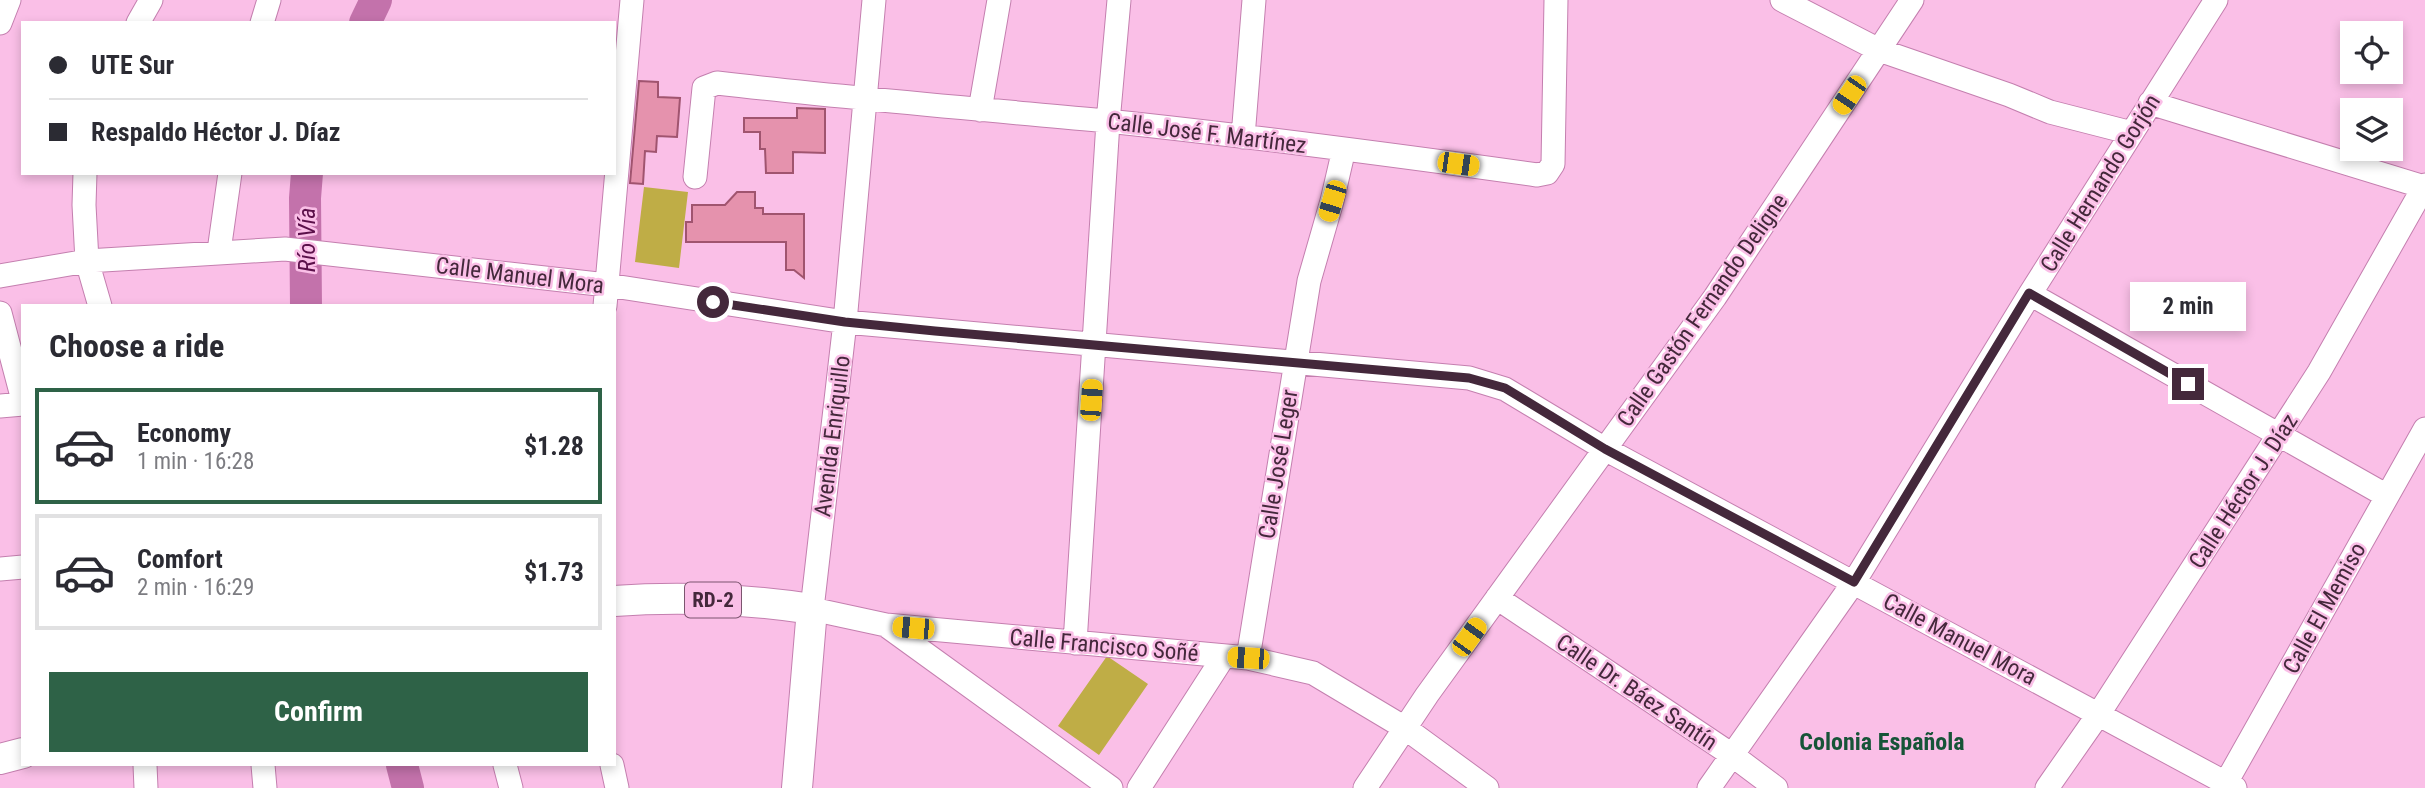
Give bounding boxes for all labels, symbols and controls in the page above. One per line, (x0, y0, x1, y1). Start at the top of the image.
map controls (2340, 21, 2403, 161)
button: locate (2340, 21, 2403, 84)
text: UTE Sur (91, 50, 174, 80)
car (1829, 72, 1870, 118)
street label: Calle Hernando Gorjón (2035, 90, 2166, 277)
button: layers (2340, 98, 2403, 161)
street label: Calle José F. Martínez (1106, 108, 1308, 159)
text: Respaldo Héctor J. Díaz (91, 117, 340, 147)
car (1436, 151, 1481, 177)
car (1316, 178, 1349, 224)
street label: Calle Gastón Fernando Deligne (1612, 189, 1793, 432)
water label: Río Vía (293, 208, 321, 272)
street label: Calle Manuel Mora (434, 252, 606, 299)
callout: 2 min (2130, 282, 2246, 332)
route start (697, 286, 729, 318)
text: 2 min (2162, 293, 2214, 320)
text: Choose a ride (49, 327, 224, 365)
street label: Avenida Enriquillo (809, 354, 856, 518)
route end (2172, 368, 2204, 400)
car (1080, 378, 1103, 422)
street label: Calle José Leger (1253, 388, 1304, 541)
street label: Calle Héctor J. Díaz (2183, 409, 2303, 574)
icon: car (53, 415, 116, 478)
text: Economy (137, 418, 231, 448)
text: $1.28 (524, 431, 584, 461)
text: 1 min · 16:28 (137, 448, 254, 475)
street label: Calle El Memiso (2277, 538, 2372, 678)
icon: car (53, 541, 116, 604)
text: Comfort (137, 544, 223, 574)
text: $1.73 (524, 557, 584, 587)
text: 2 min · 16:29 (137, 574, 254, 601)
road number: RD-2 (685, 582, 741, 618)
street label: Calle Manuel Mora (1879, 588, 2041, 691)
car (1449, 614, 1490, 660)
car (892, 616, 935, 640)
street label: Calle Francisco Soñé (1008, 624, 1199, 667)
street label: Calle Dr. Báez Santín (1551, 629, 1722, 756)
car (1227, 646, 1270, 670)
button: Confirm (49, 672, 588, 752)
district label: Colonia Española (1799, 728, 1965, 756)

